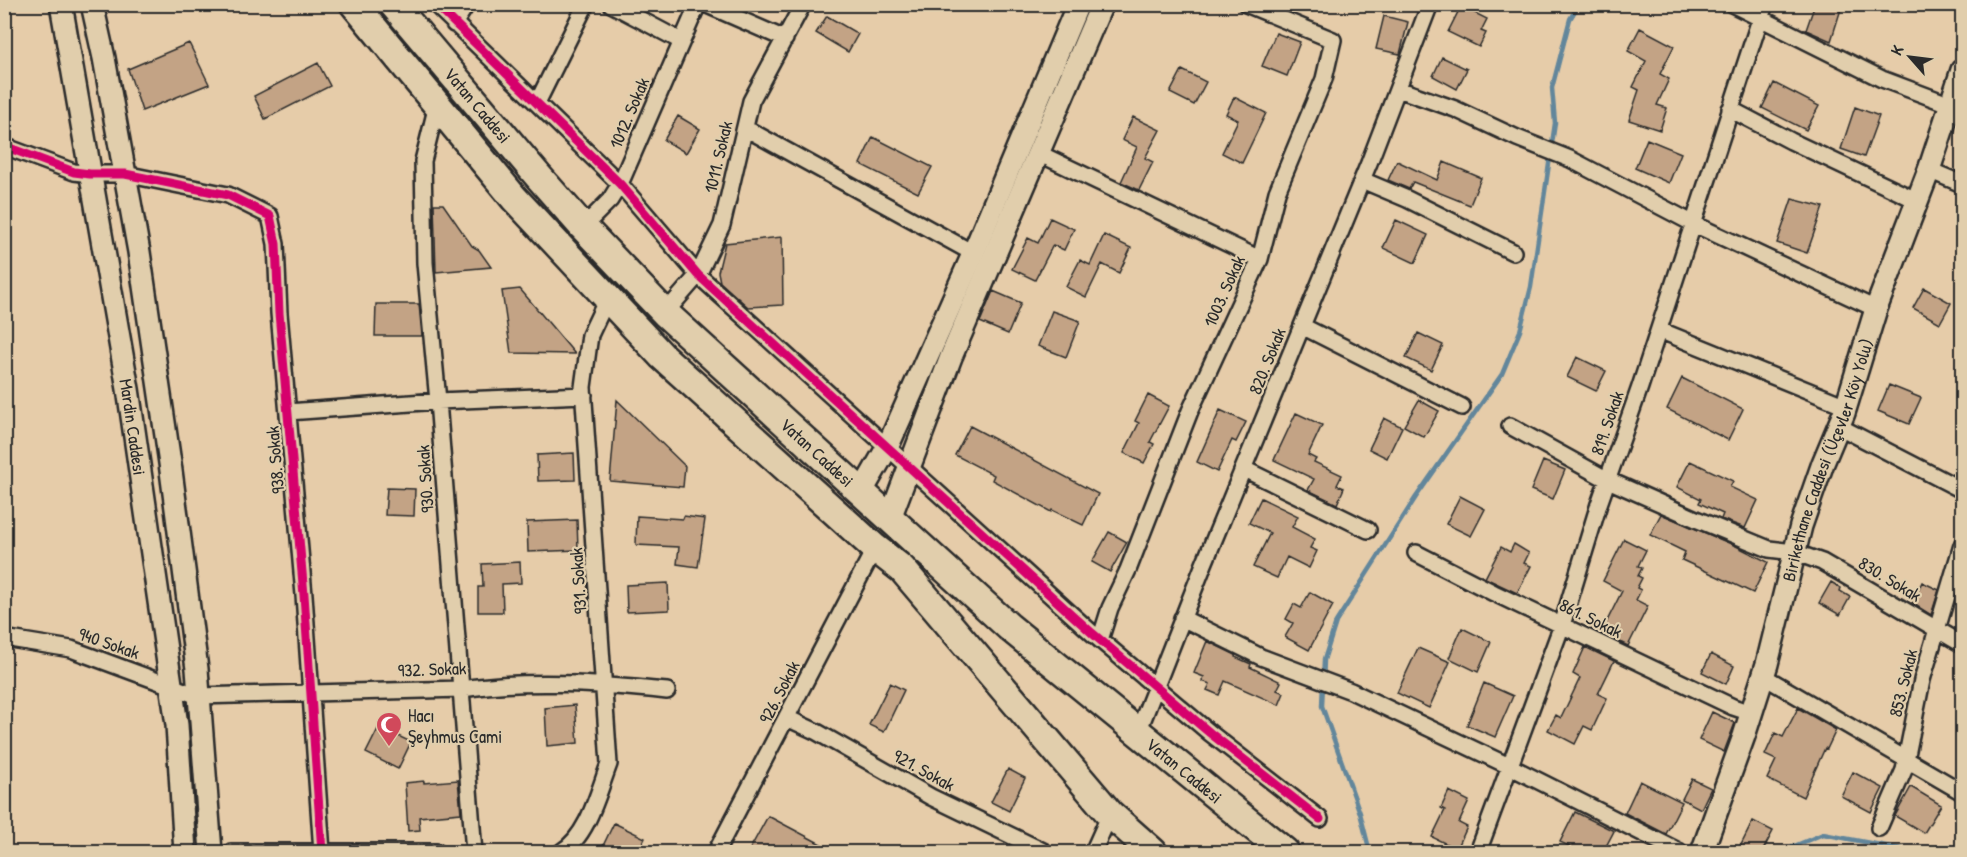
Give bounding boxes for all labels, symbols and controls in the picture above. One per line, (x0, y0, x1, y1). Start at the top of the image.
north arrow (1880, 27, 1940, 87)
text: K (1885, 41, 1909, 59)
street label: Vatan Caddesi (439, 62, 517, 148)
street label: 1012. Sokak (603, 73, 655, 152)
street label: 1011. Sokak (698, 118, 739, 195)
street label: 1003. Sokak (1197, 251, 1251, 331)
street label: 820. Sokak (1242, 323, 1292, 398)
street label: Birikethane Caddesi (Üçevler Köy Yolu) (1775, 335, 1879, 584)
street label: Mardin Caddesi (114, 377, 153, 477)
street label: 819. Sokak (1584, 387, 1630, 458)
street label: Vatan Caddesi (775, 412, 860, 492)
street label: 938. Sokak (260, 425, 290, 495)
street label: 930. Sokak (410, 444, 440, 514)
street label: 931. Sokak (563, 546, 593, 615)
street label: 830. Sokak (1854, 550, 1927, 608)
street label: 861. Sokak (1555, 592, 1627, 644)
street label: 940 Sokak (75, 621, 143, 665)
street label: 853. Sokak (1883, 646, 1924, 719)
street label: 932. Sokak (397, 655, 467, 683)
street label: 926. Sokak (752, 656, 806, 728)
place label: Hacı Şeyhmus Cami (408, 703, 502, 749)
mosque icon: Hacı Şeyhmus Cami (374, 710, 404, 748)
street label: Vatan Caddesi (1141, 731, 1228, 809)
street label: 921. Sokak (889, 743, 960, 797)

